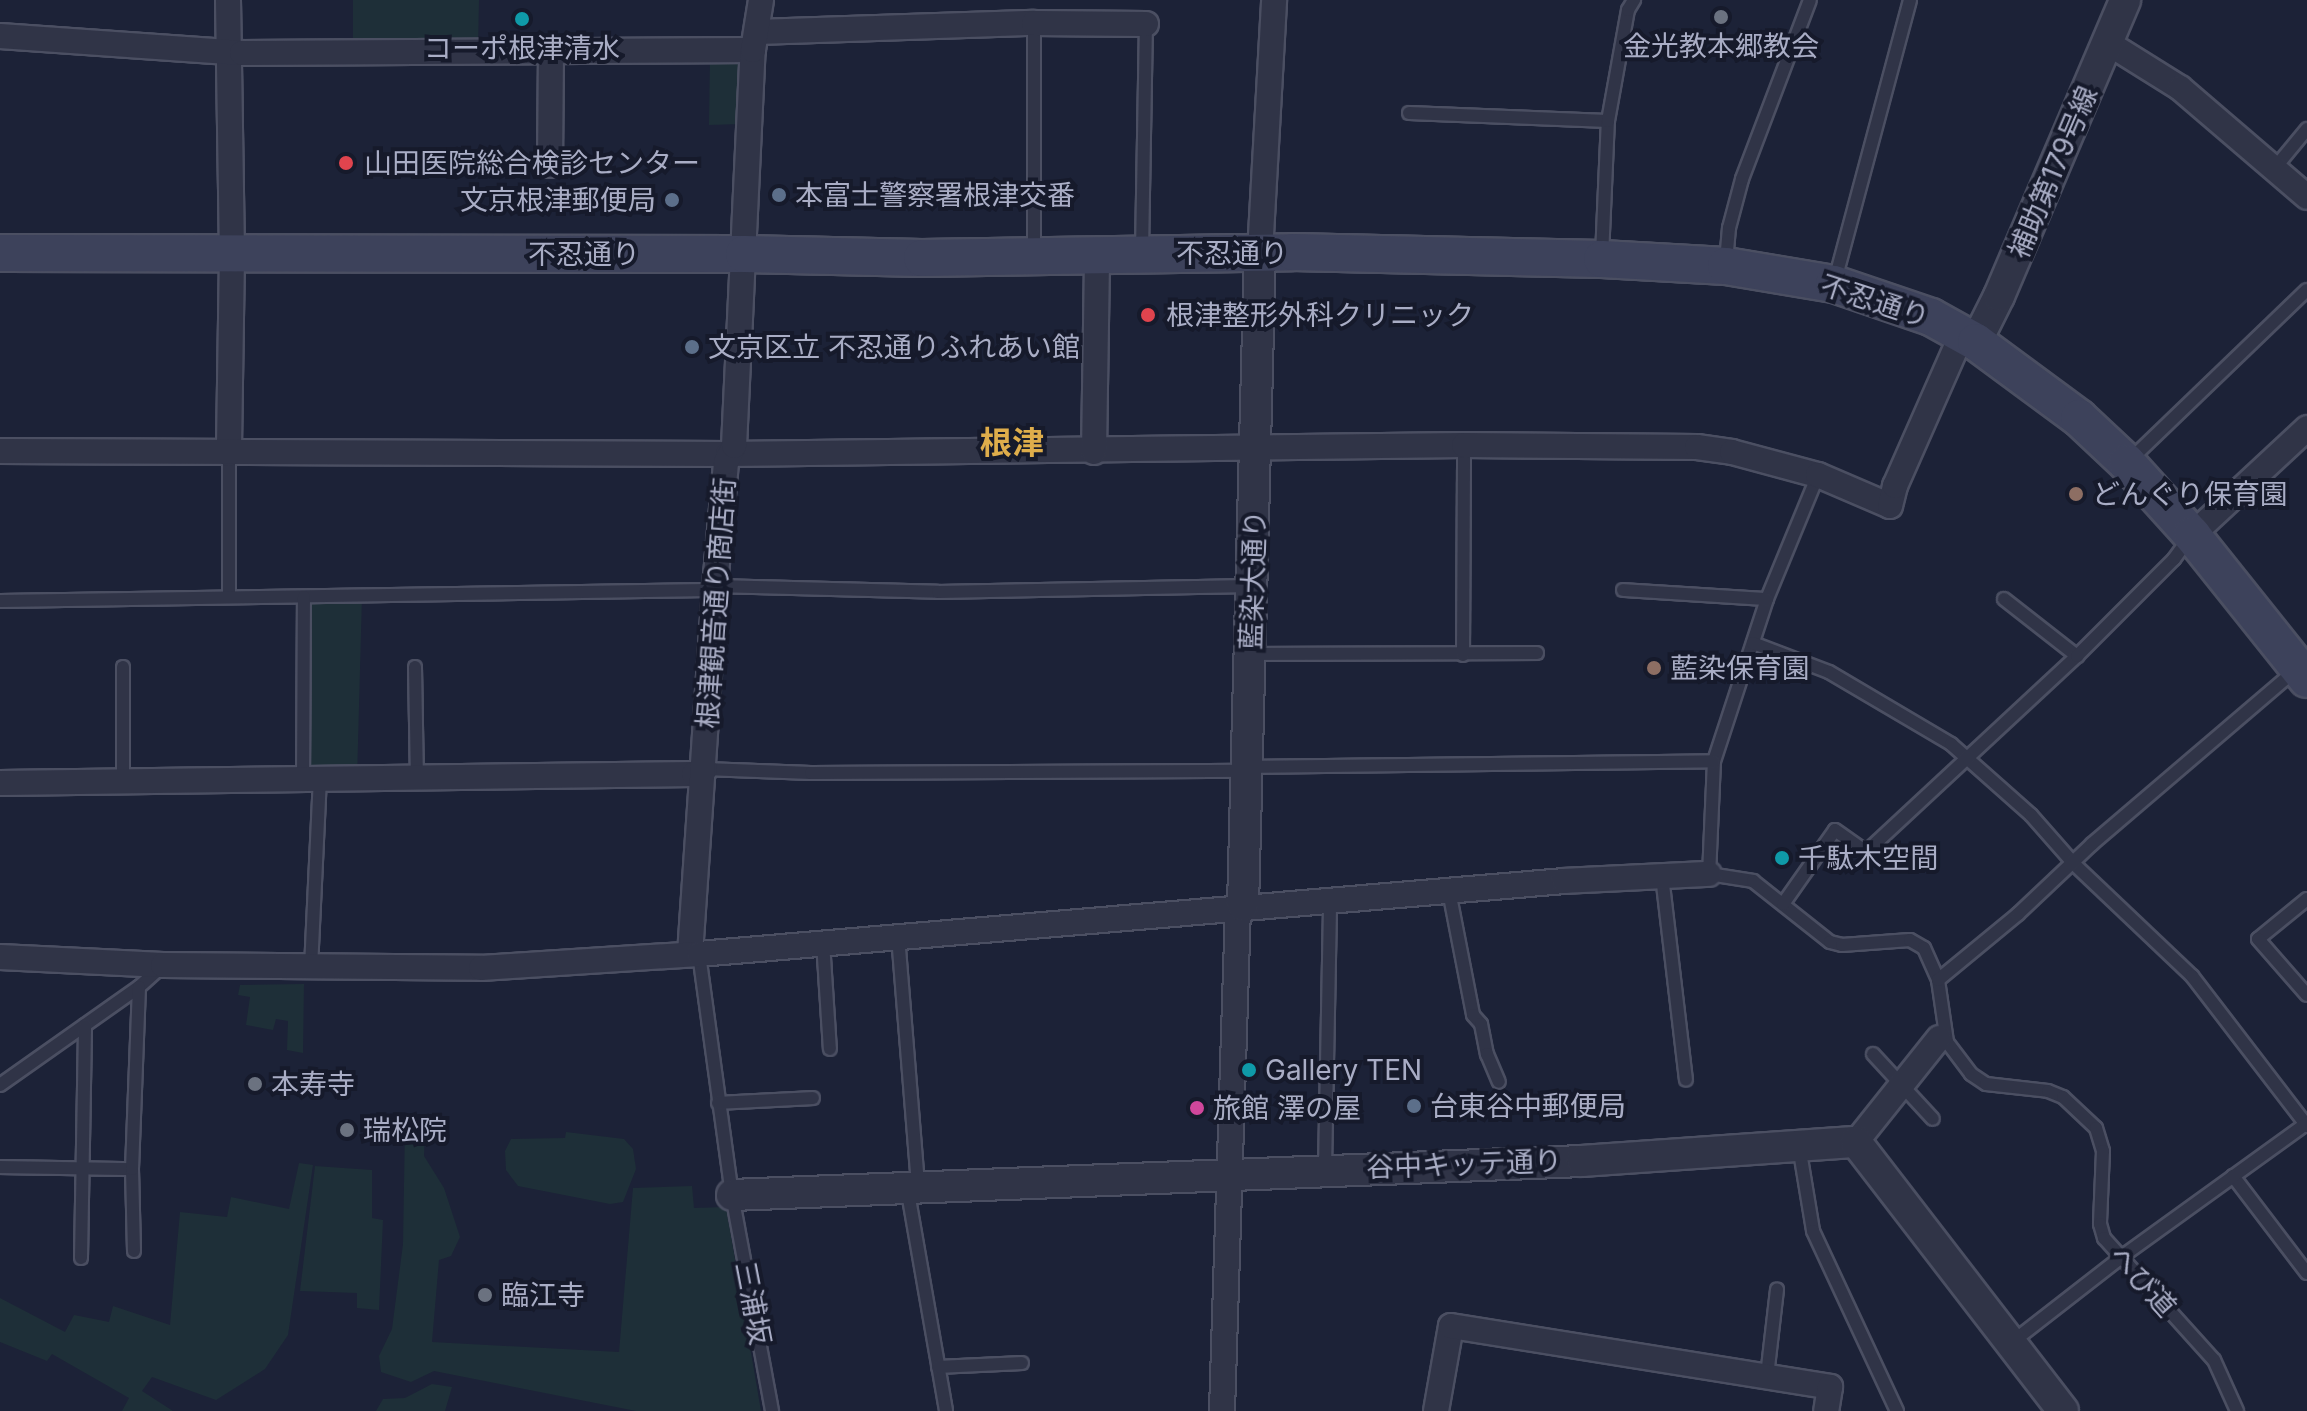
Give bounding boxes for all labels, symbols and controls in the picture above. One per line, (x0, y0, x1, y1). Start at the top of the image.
marker: 金光教本郷教会 (1712, 8, 1730, 26)
marker: コーポ根津清水 (513, 10, 531, 28)
place label: 金光教本郷教会 (1623, 29, 1819, 63)
place label: コーポ根津清水 (424, 31, 620, 65)
street label: 補助第179号線 (2002, 81, 2104, 263)
place label: 山田医院総合検診センター (364, 146, 700, 180)
marker: 山田医院総合検診センター (335, 152, 357, 174)
place label: 本富士警察署根津交番 (795, 178, 1075, 212)
place label: 文京根津郵便局 (460, 183, 656, 217)
marker: 本富士警察署根津交番 (770, 186, 788, 204)
marker: 文京根津郵便局 (663, 191, 681, 209)
street label: 不忍通り (1176, 236, 1288, 270)
street label: 不忍通り (528, 237, 640, 271)
street label: 不忍通り (1817, 268, 1933, 334)
place label: 根津整形外科クリニック (1166, 298, 1474, 332)
marker: 根津整形外科クリニック (1137, 304, 1159, 326)
place label: 文京区立 不忍通りふれあい館 (708, 330, 1080, 364)
marker: 文京区立 不忍通りふれあい館 (683, 338, 701, 356)
district label: 根津 (980, 424, 1044, 462)
street label: 根津観音通り商店街 (690, 476, 742, 730)
place label: どんぐり保育園 (2092, 477, 2288, 511)
marker: どんぐり保育園 (2067, 485, 2085, 503)
street label: 藍染大通り (1234, 509, 1272, 651)
place label: 藍染保育園 (1670, 651, 1810, 685)
marker: 藍染保育園 (1645, 659, 1663, 677)
place label: 千駄木空間 (1798, 841, 1938, 875)
marker: 千駄木空間 (1773, 849, 1791, 867)
place label: Gallery TEN (1265, 1053, 1422, 1087)
marker: Gallery TEN (1240, 1061, 1258, 1079)
place label: 本寿寺 (271, 1067, 355, 1101)
marker: 本寿寺 (246, 1075, 264, 1093)
place label: 台東谷中郵便局 (1430, 1089, 1626, 1123)
place label: 旅館 澤の屋 (1213, 1091, 1361, 1125)
marker: 台東谷中郵便局 (1405, 1097, 1423, 1115)
marker: 旅館 澤の屋 (1188, 1099, 1206, 1117)
place label: 瑞松院 (363, 1113, 447, 1147)
marker: 瑞松院 (338, 1121, 356, 1139)
street label: 谷中キッテ通り (1365, 1144, 1563, 1184)
street label: へび道 (2102, 1239, 2184, 1323)
street label: 三浦坂 (728, 1259, 778, 1347)
place label: 臨江寺 (501, 1278, 585, 1312)
marker: 臨江寺 (476, 1286, 494, 1304)

